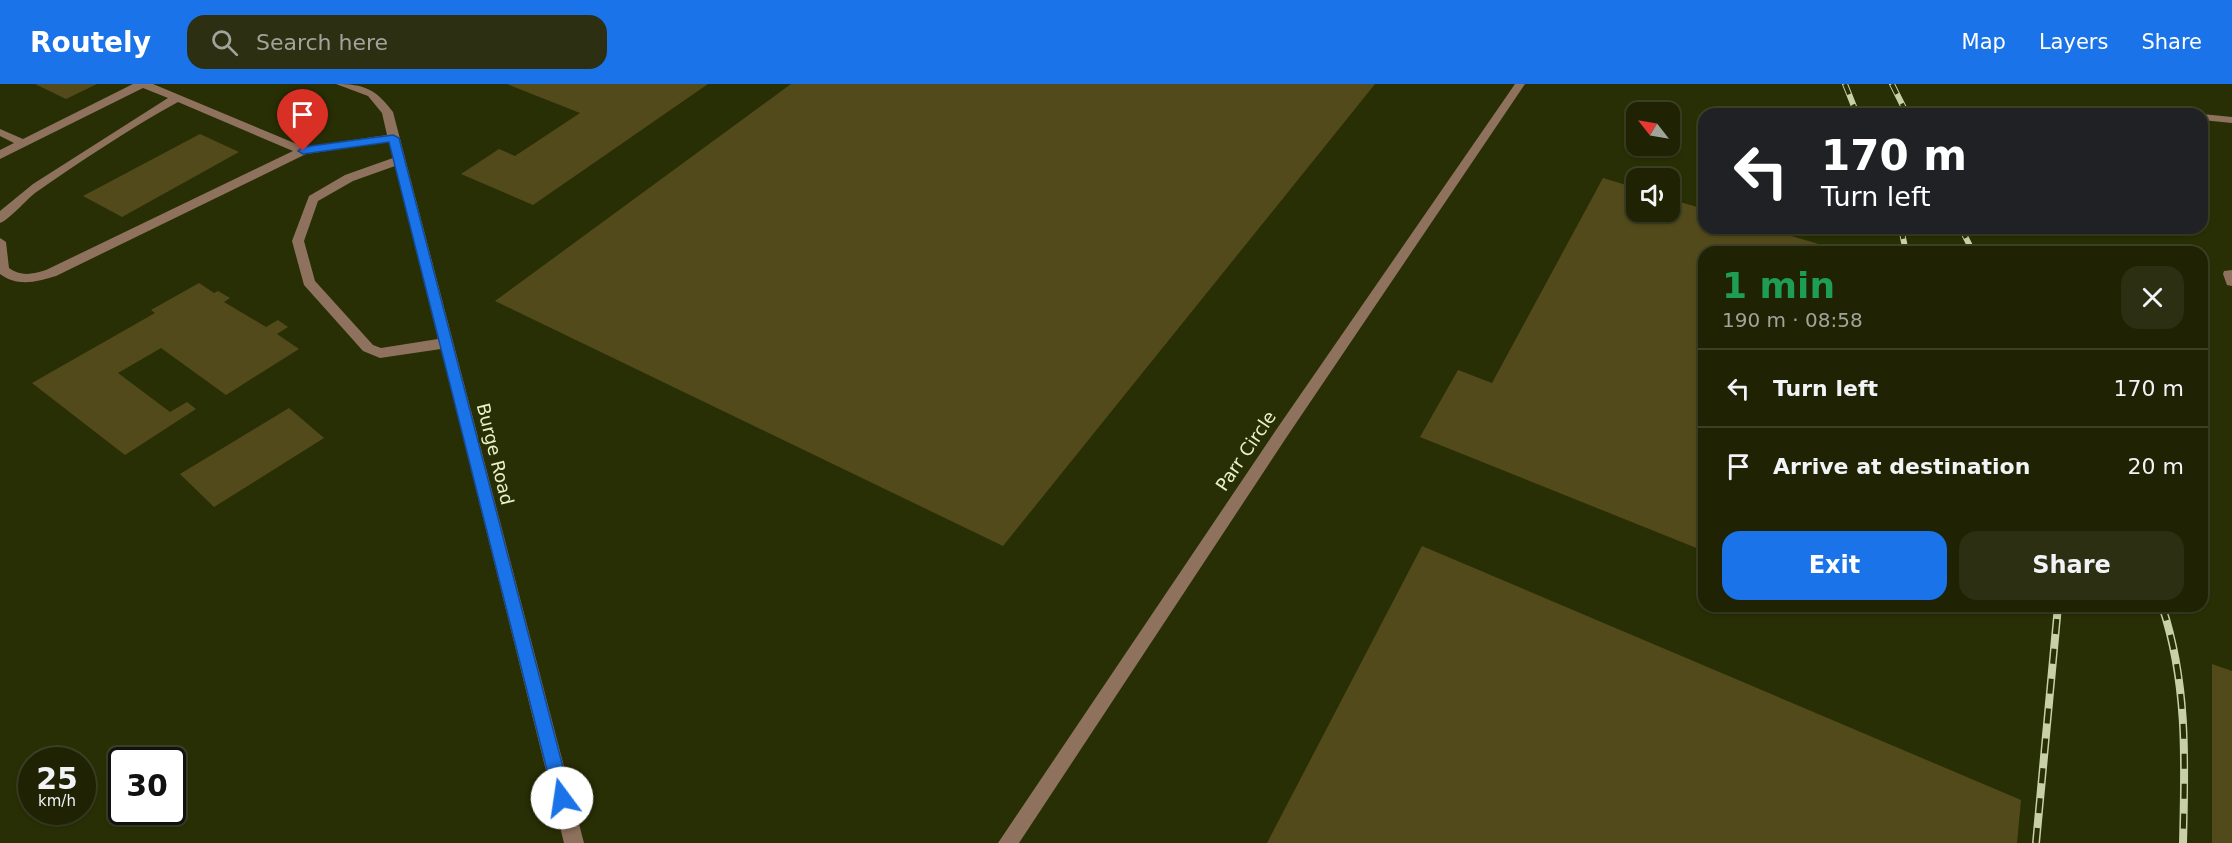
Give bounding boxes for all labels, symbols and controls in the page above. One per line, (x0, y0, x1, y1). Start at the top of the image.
search box (187, 15, 607, 69)
text: Routely (30, 26, 151, 59)
icon: search (208, 26, 241, 59)
text: Search here (256, 30, 388, 55)
text: Map (1962, 30, 2006, 54)
text: Layers (2039, 30, 2108, 54)
text: Share (2141, 30, 2202, 54)
pin (277, 89, 328, 151)
icon: arrive (286, 98, 319, 131)
north arrow (1626, 102, 1680, 156)
map controls (1626, 102, 1680, 222)
text: 170 m (1821, 131, 1967, 180)
icon: left (1722, 132, 1800, 210)
button: sound (1626, 168, 1680, 222)
text: Turn left (1821, 181, 1931, 212)
text: 1 min (1722, 265, 1835, 306)
button: close (2121, 266, 2184, 329)
text: 190 m · 08:58 (1722, 308, 1863, 332)
icon: left (1722, 372, 1755, 405)
text: Turn left (1773, 376, 1878, 401)
text: 170 m (2114, 376, 2184, 401)
street label: Burge Road (473, 401, 518, 507)
street label: Parr Circle (1211, 407, 1280, 495)
icon: arrive (1722, 450, 1755, 483)
text: Arrive at destination (1773, 454, 2030, 479)
text: 20 m (2128, 454, 2184, 479)
button: Exit (1722, 531, 1947, 600)
button: Share (1959, 531, 2184, 600)
speed limit sign: 30 (108, 747, 186, 825)
text: 25 (36, 761, 78, 796)
position arrow (530, 766, 594, 830)
text: km/h (38, 792, 76, 810)

